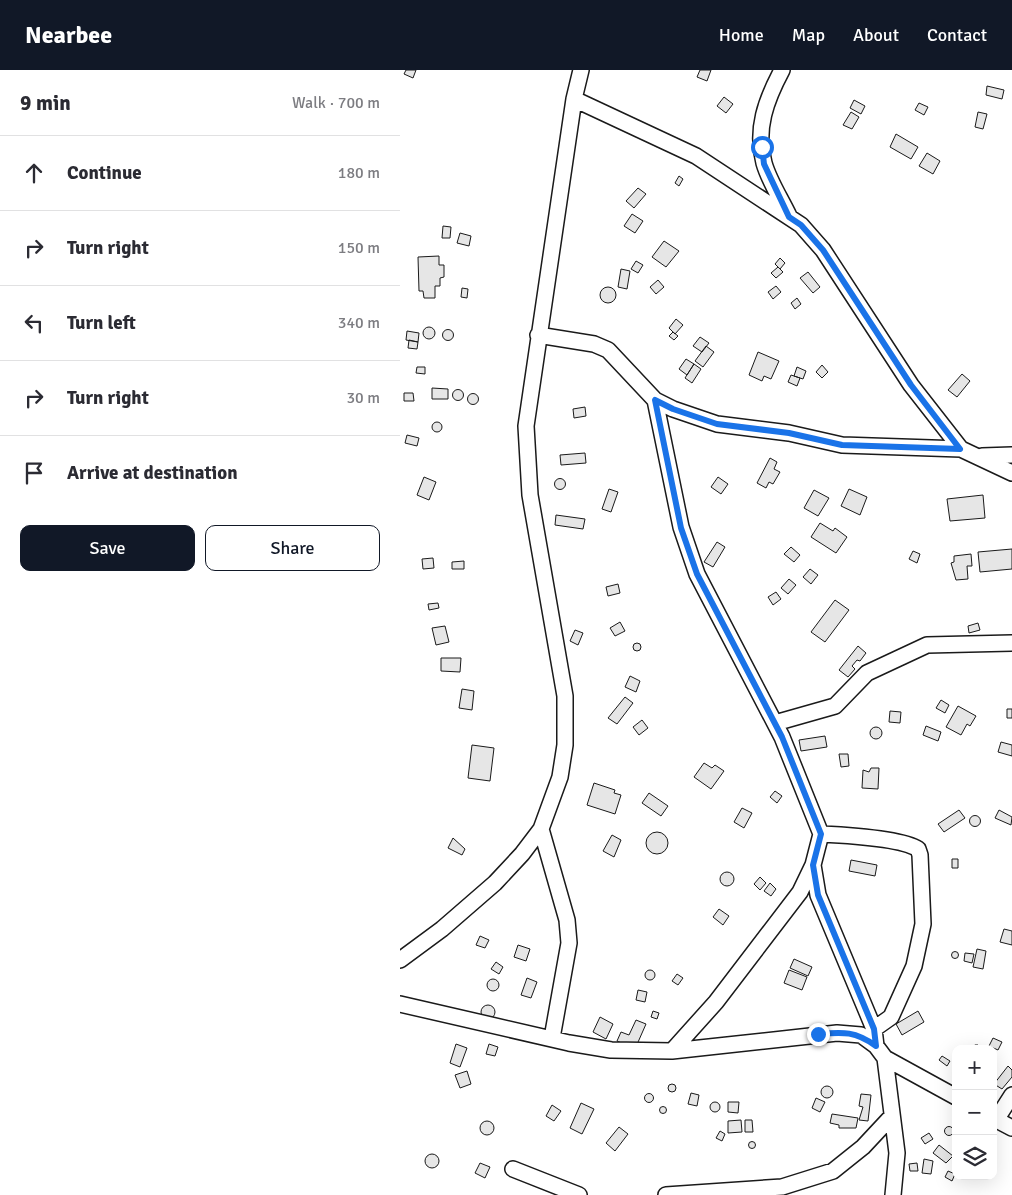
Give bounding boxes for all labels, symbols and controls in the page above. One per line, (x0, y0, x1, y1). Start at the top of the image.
text: Nearbee (25, 20, 112, 50)
text: Home (719, 24, 764, 46)
text: Map (792, 24, 825, 46)
text: About (853, 24, 899, 46)
text: Contact (927, 24, 987, 46)
text: 9 min (20, 90, 71, 116)
text: Walk · 700 m (292, 93, 380, 113)
route start (751, 136, 774, 159)
icon: ahead (20, 159, 48, 187)
text: Continue (67, 161, 142, 185)
text: 180 m (338, 163, 380, 183)
icon: right (20, 234, 48, 262)
text: Turn right (67, 236, 149, 260)
text: 150 m (338, 238, 380, 258)
icon: left (20, 309, 48, 337)
text: Turn left (67, 311, 136, 335)
text: 340 m (338, 313, 380, 333)
icon: right (20, 384, 48, 412)
text: Turn right (67, 386, 149, 410)
text: 30 m (346, 388, 380, 408)
icon: arrive (20, 459, 48, 487)
text: Arrive at destination (67, 461, 238, 485)
button: Save (20, 525, 195, 571)
button: Share (205, 525, 380, 571)
route end (807, 1023, 830, 1046)
map controls (952, 1045, 997, 1180)
button: + (952, 1045, 997, 1090)
button: − (952, 1090, 997, 1135)
button: layers (952, 1135, 997, 1180)

